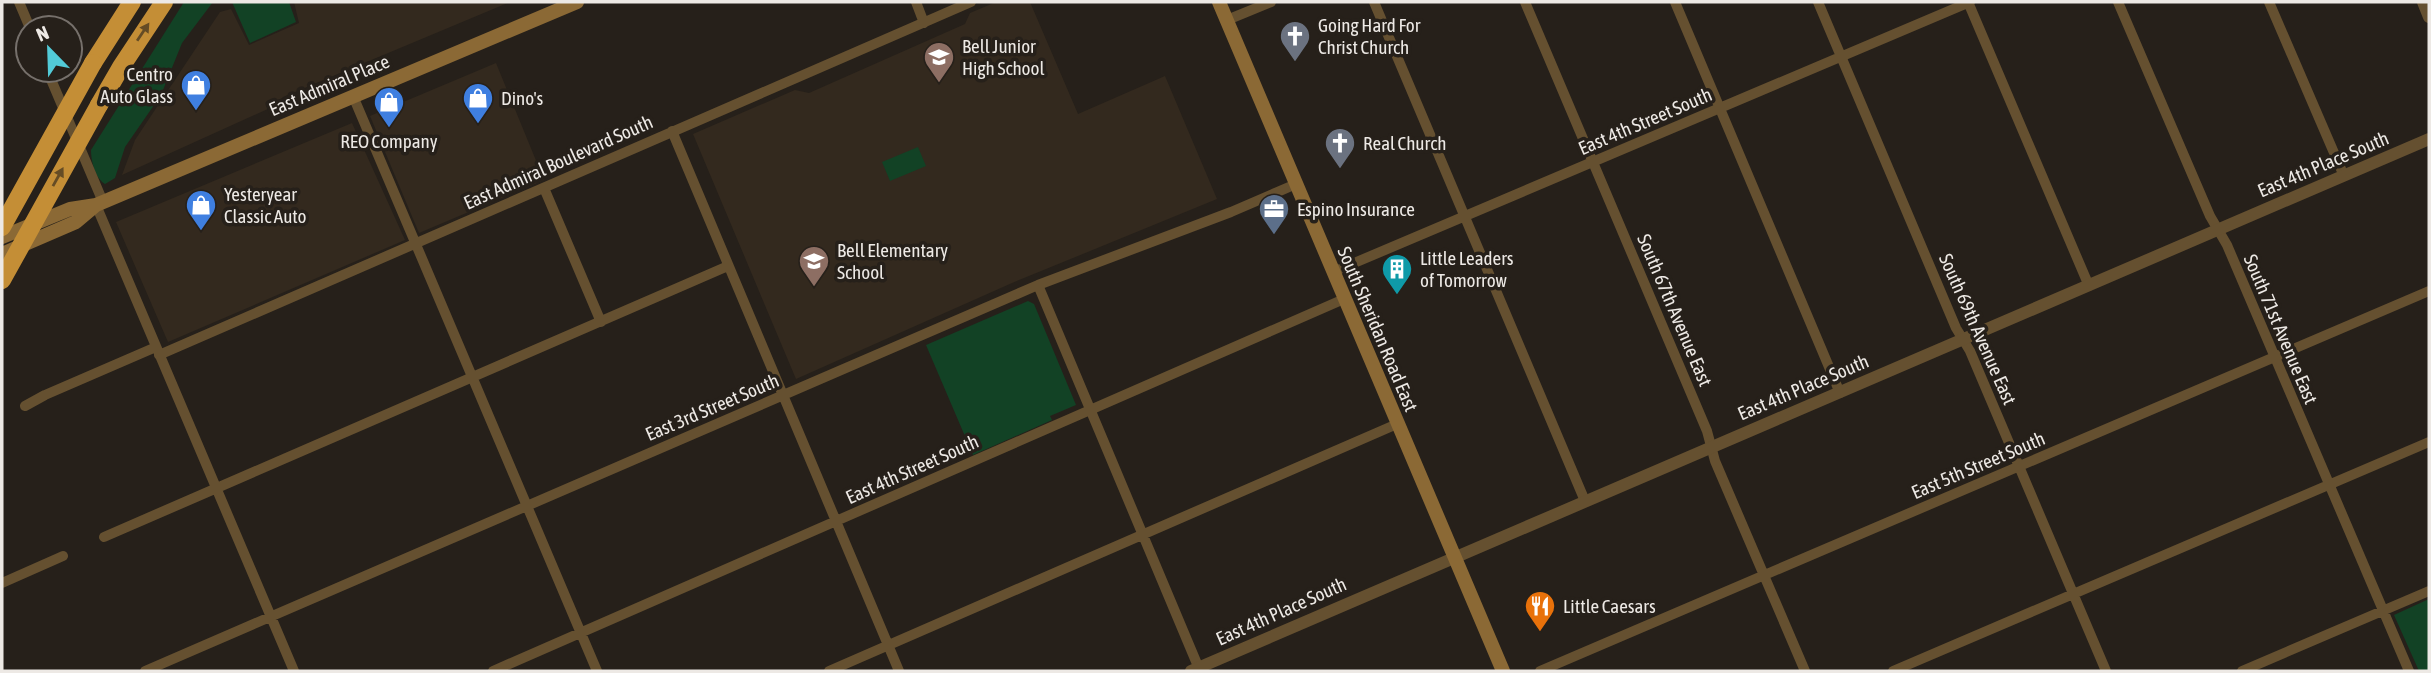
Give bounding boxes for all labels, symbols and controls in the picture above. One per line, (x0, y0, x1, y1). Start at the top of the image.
north arrow (14, 14, 84, 84)
place label: Going Hard For Christ Church (1318, 14, 1421, 58)
church icon: Going Hard For Christ Church (1278, 19, 1312, 63)
text: N (33, 21, 52, 46)
one-way arrow (137, 22, 150, 42)
place label: Bell Junior High School (962, 35, 1045, 79)
school or university icon: Bell Junior High School (922, 40, 956, 84)
street label: East Admiral Place (266, 50, 392, 120)
place label: Centro Auto Glass (100, 63, 173, 107)
shop icon: Centro Auto Glass (179, 68, 213, 112)
shop icon: Dino's (461, 81, 495, 125)
street label: East 4th Street South (1575, 83, 1715, 159)
shop icon: REO Company (372, 85, 406, 129)
place label: Dino's (501, 87, 544, 109)
street label: East Admiral Boulevard South (460, 110, 656, 214)
church icon: Real Church (1323, 126, 1357, 170)
street label: East 4th Place South (2254, 126, 2392, 202)
place label: REO Company (340, 130, 438, 152)
place label: Real Church (1363, 132, 1446, 154)
one-way arrow (52, 168, 64, 187)
place label: Yesteryear Classic Auto (224, 183, 307, 227)
shop icon: Yesteryear Classic Auto (184, 188, 218, 232)
office icon: Espino Insurance (1257, 192, 1291, 236)
place label: Espino Insurance (1297, 198, 1415, 220)
street label: South 67th Avenue East (1633, 231, 1717, 389)
place label: Bell Elementary School (837, 239, 948, 283)
street label: South Sheridan Road East (1333, 243, 1423, 415)
school or university icon: Bell Elementary School (797, 244, 831, 288)
place label: Little Leaders of Tomorrow (1420, 247, 1514, 291)
street label: South 69th Avenue East (1935, 250, 2021, 408)
street label: South 71st Avenue East (2240, 251, 2322, 407)
building icon: Little Leaders of Tomorrow (1380, 252, 1414, 296)
street label: East 4th Place South (1734, 349, 1872, 425)
street label: East 3rd Street South (642, 369, 782, 445)
street label: East 5th Street South (1908, 427, 2048, 503)
street label: East 4th Street South (842, 430, 982, 508)
street label: East 4th Place South (1213, 572, 1349, 650)
restaurant icon: Little Caesars (1523, 589, 1557, 633)
place label: Little Caesars (1563, 595, 1656, 617)

